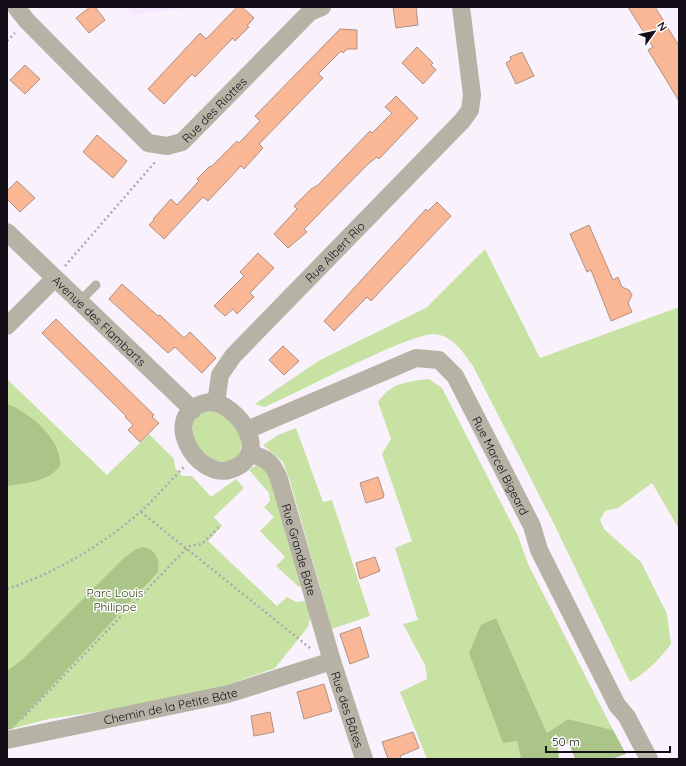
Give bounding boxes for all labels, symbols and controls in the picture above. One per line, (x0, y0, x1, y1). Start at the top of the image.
north arrow (634, 12, 674, 52)
text: N (654, 19, 670, 34)
street label: Rue des Riottes (178, 73, 250, 145)
street label: Rue Albert Rio (302, 218, 368, 285)
street label: Avenue des Flambarts (49, 272, 150, 369)
street label: Rue Marcel Bigeard (469, 414, 532, 517)
street label: Rue Grande Bâte (279, 502, 320, 598)
park label: Parc Louis Philippe (87, 585, 144, 614)
street label: Rue des Bâtes (328, 669, 367, 750)
street label: Chemin de la Petite Bâte (102, 684, 239, 727)
scale bar (546, 728, 670, 754)
text: 50 m (552, 734, 580, 749)

